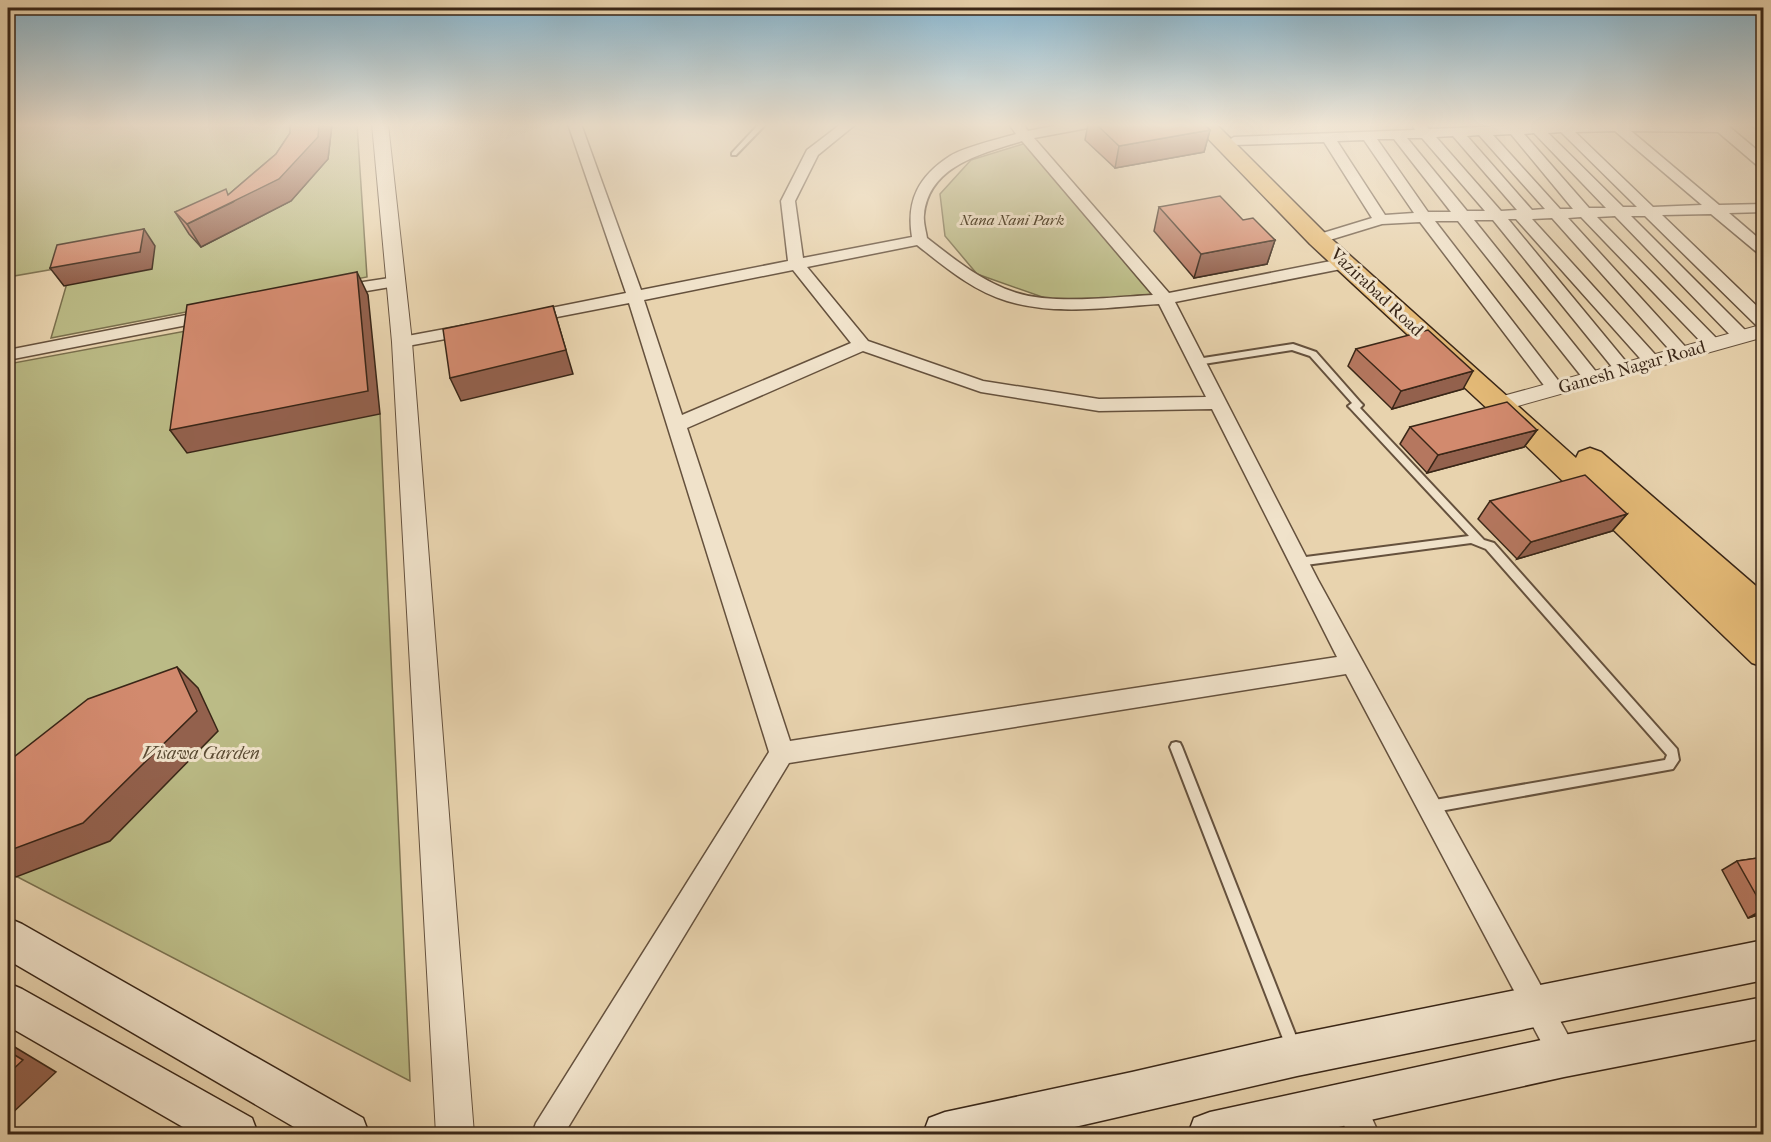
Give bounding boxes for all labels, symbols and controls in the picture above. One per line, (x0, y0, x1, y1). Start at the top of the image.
park label: Nana Nani Park (959, 211, 1064, 229)
street label: Vazirabad Road (1325, 243, 1428, 341)
street label: Ganesh Nagar Road (1556, 336, 1708, 399)
park label: Visawa Garden (142, 743, 260, 764)

